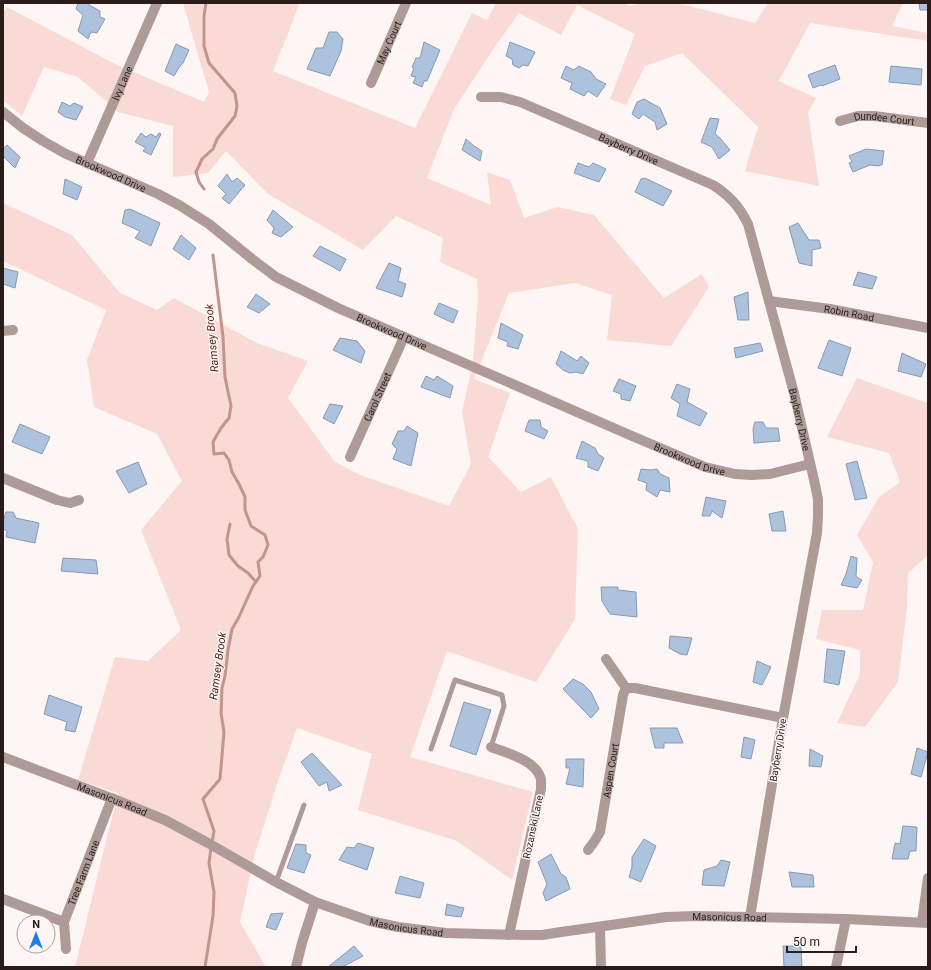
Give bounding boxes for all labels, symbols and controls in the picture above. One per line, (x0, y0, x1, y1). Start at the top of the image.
street label: May Court (374, 19, 403, 66)
street label: Ivy Lane (110, 64, 134, 102)
street label: Dundee Court (852, 110, 915, 127)
street label: Bayberry Drive (597, 131, 660, 166)
street label: Brookwood Drive (74, 153, 148, 194)
water label: Ramsey Brook (202, 303, 221, 373)
street label: Robin Road (823, 303, 875, 323)
street label: Brookwood Drive (355, 311, 429, 352)
street label: Carol Street (361, 371, 393, 423)
street label: Bayberry Drive (787, 387, 813, 452)
street label: Brookwood Drive (652, 440, 726, 477)
water label: Ramsey Brook (207, 631, 229, 701)
street label: Bayberry Drive (768, 718, 788, 782)
street label: Aspen Court (600, 742, 620, 799)
street label: Masonicus Road (76, 780, 149, 818)
street label: Rozanski Lane (521, 794, 545, 860)
street label: Tree Farm Lane (65, 838, 101, 907)
street label: Masonicus Road (692, 910, 767, 923)
north arrow (16, 914, 56, 954)
street label: Masonicus Road (369, 916, 444, 938)
text: N (32, 918, 40, 931)
scale bar (787, 928, 856, 954)
text: 50 m (793, 935, 820, 949)

